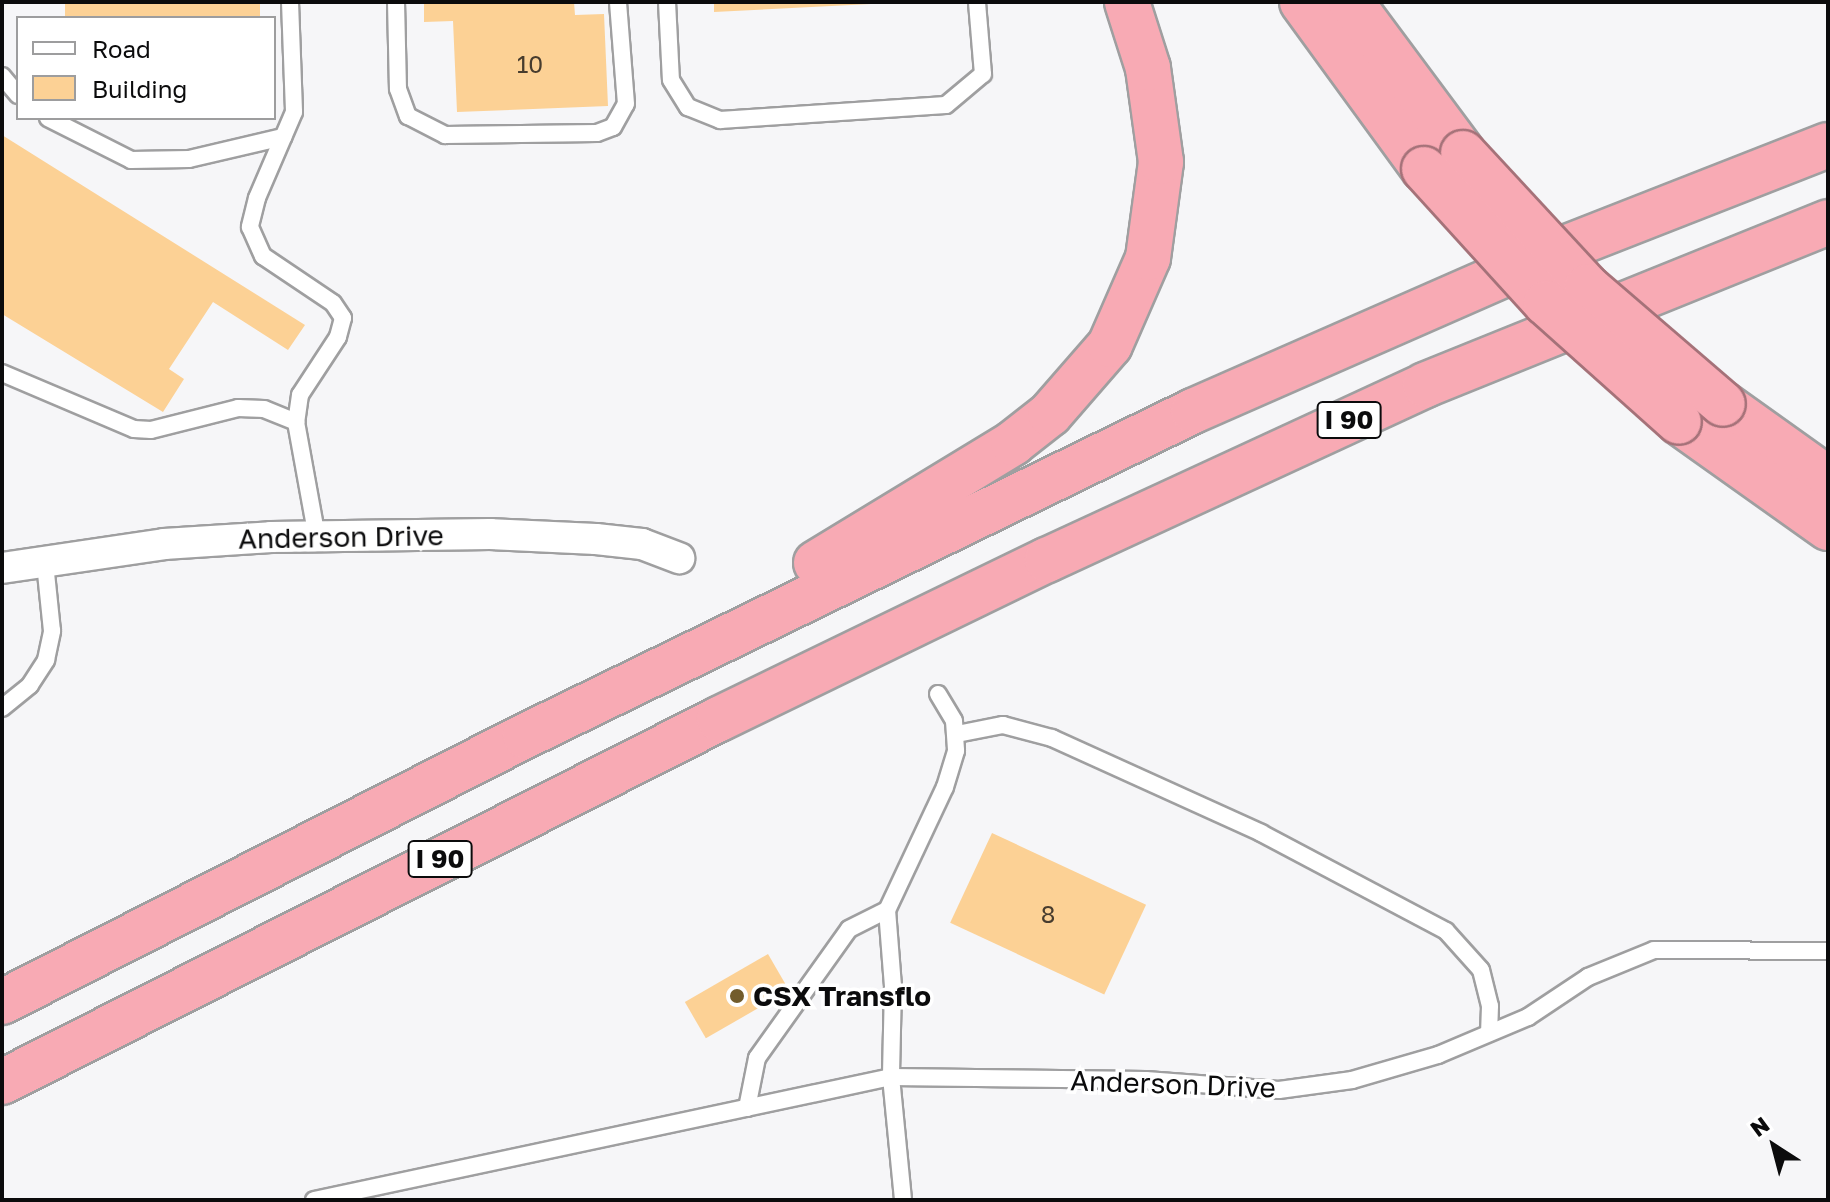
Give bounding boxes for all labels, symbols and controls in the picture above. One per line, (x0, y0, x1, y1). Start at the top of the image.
legend (16, 16, 276, 120)
text: Road (92, 34, 151, 63)
house number: 10 (517, 50, 543, 78)
text: Building (92, 74, 187, 103)
road number: I 90 (1315, 398, 1383, 442)
street label: Anderson Drive (238, 518, 444, 556)
road number: I 90 (406, 837, 474, 881)
house number: 8 (1041, 900, 1055, 928)
place label: CSX Transflo (753, 979, 931, 1013)
marker: CSX Transflo (728, 987, 746, 1005)
street label: Anderson Drive (1070, 1064, 1276, 1104)
north arrow (1734, 1106, 1814, 1186)
text: N (1745, 1110, 1774, 1142)

